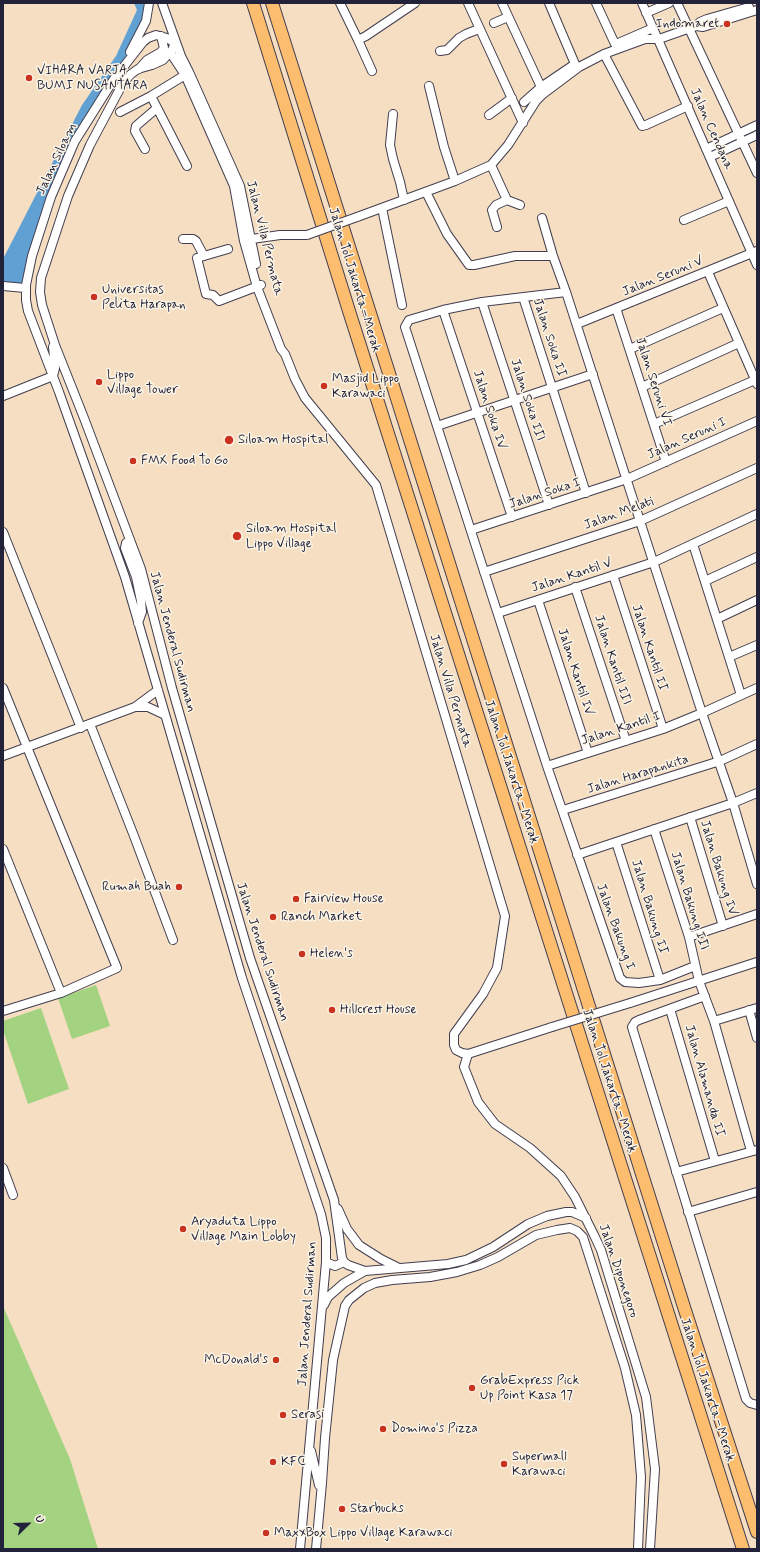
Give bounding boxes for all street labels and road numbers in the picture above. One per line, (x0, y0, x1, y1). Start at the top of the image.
street label: Jalan Cendana (686, 86, 736, 172)
street label: Jalan Siloam (33, 120, 81, 198)
street label: Jalan Villa Permata (242, 179, 286, 297)
street label: Jalan Tol Jakarta–Merak (325, 206, 383, 354)
street label: Jalan Seruni V (620, 254, 706, 300)
street label: Jalan Soka II (529, 297, 569, 379)
street label: Jalan Seruni VI (631, 336, 675, 428)
street label: Jalan Soka III (506, 357, 548, 443)
street label: Jalan Soka IV (469, 368, 509, 452)
street label: Jalan Seruni I (645, 415, 729, 463)
street label: Jalan Soka I (507, 475, 583, 513)
street label: Jalan Melati (582, 494, 656, 534)
street label: Jalan Kantil V (530, 556, 614, 596)
street label: Jalan Jenderal Sudirman (146, 570, 198, 714)
street label: Jalan Kantil II (628, 603, 670, 693)
street label: Jalan Kantil III (590, 613, 634, 707)
street label: Jalan Kantil IV (554, 626, 596, 718)
street label: Jalan Villa Permata (425, 632, 475, 750)
street label: Jalan Tol Jakarta–Merak (480, 698, 542, 846)
street label: Jalan Kantil I (579, 709, 663, 749)
street label: Jalan Harapankita (585, 752, 691, 798)
street label: Jalan Bakung IV (696, 818, 740, 918)
street label: Jalan Bakung III (667, 850, 711, 952)
street label: Jalan Bakung II (627, 858, 671, 956)
street label: Jalan Jenderal Sudirman (232, 881, 292, 1023)
street label: Jalan Bakung I (592, 882, 638, 972)
street label: Jalan Tol Jakarta–Merak (578, 1007, 640, 1155)
street label: Jalan Alamanda II (681, 1023, 727, 1139)
street label: Jalan Diponegoro (595, 1222, 641, 1320)
street label: Jalan Jenderal Sudirman (295, 1241, 321, 1387)
street label: Jalan Tol Jakarta–Merak (676, 1316, 738, 1464)

